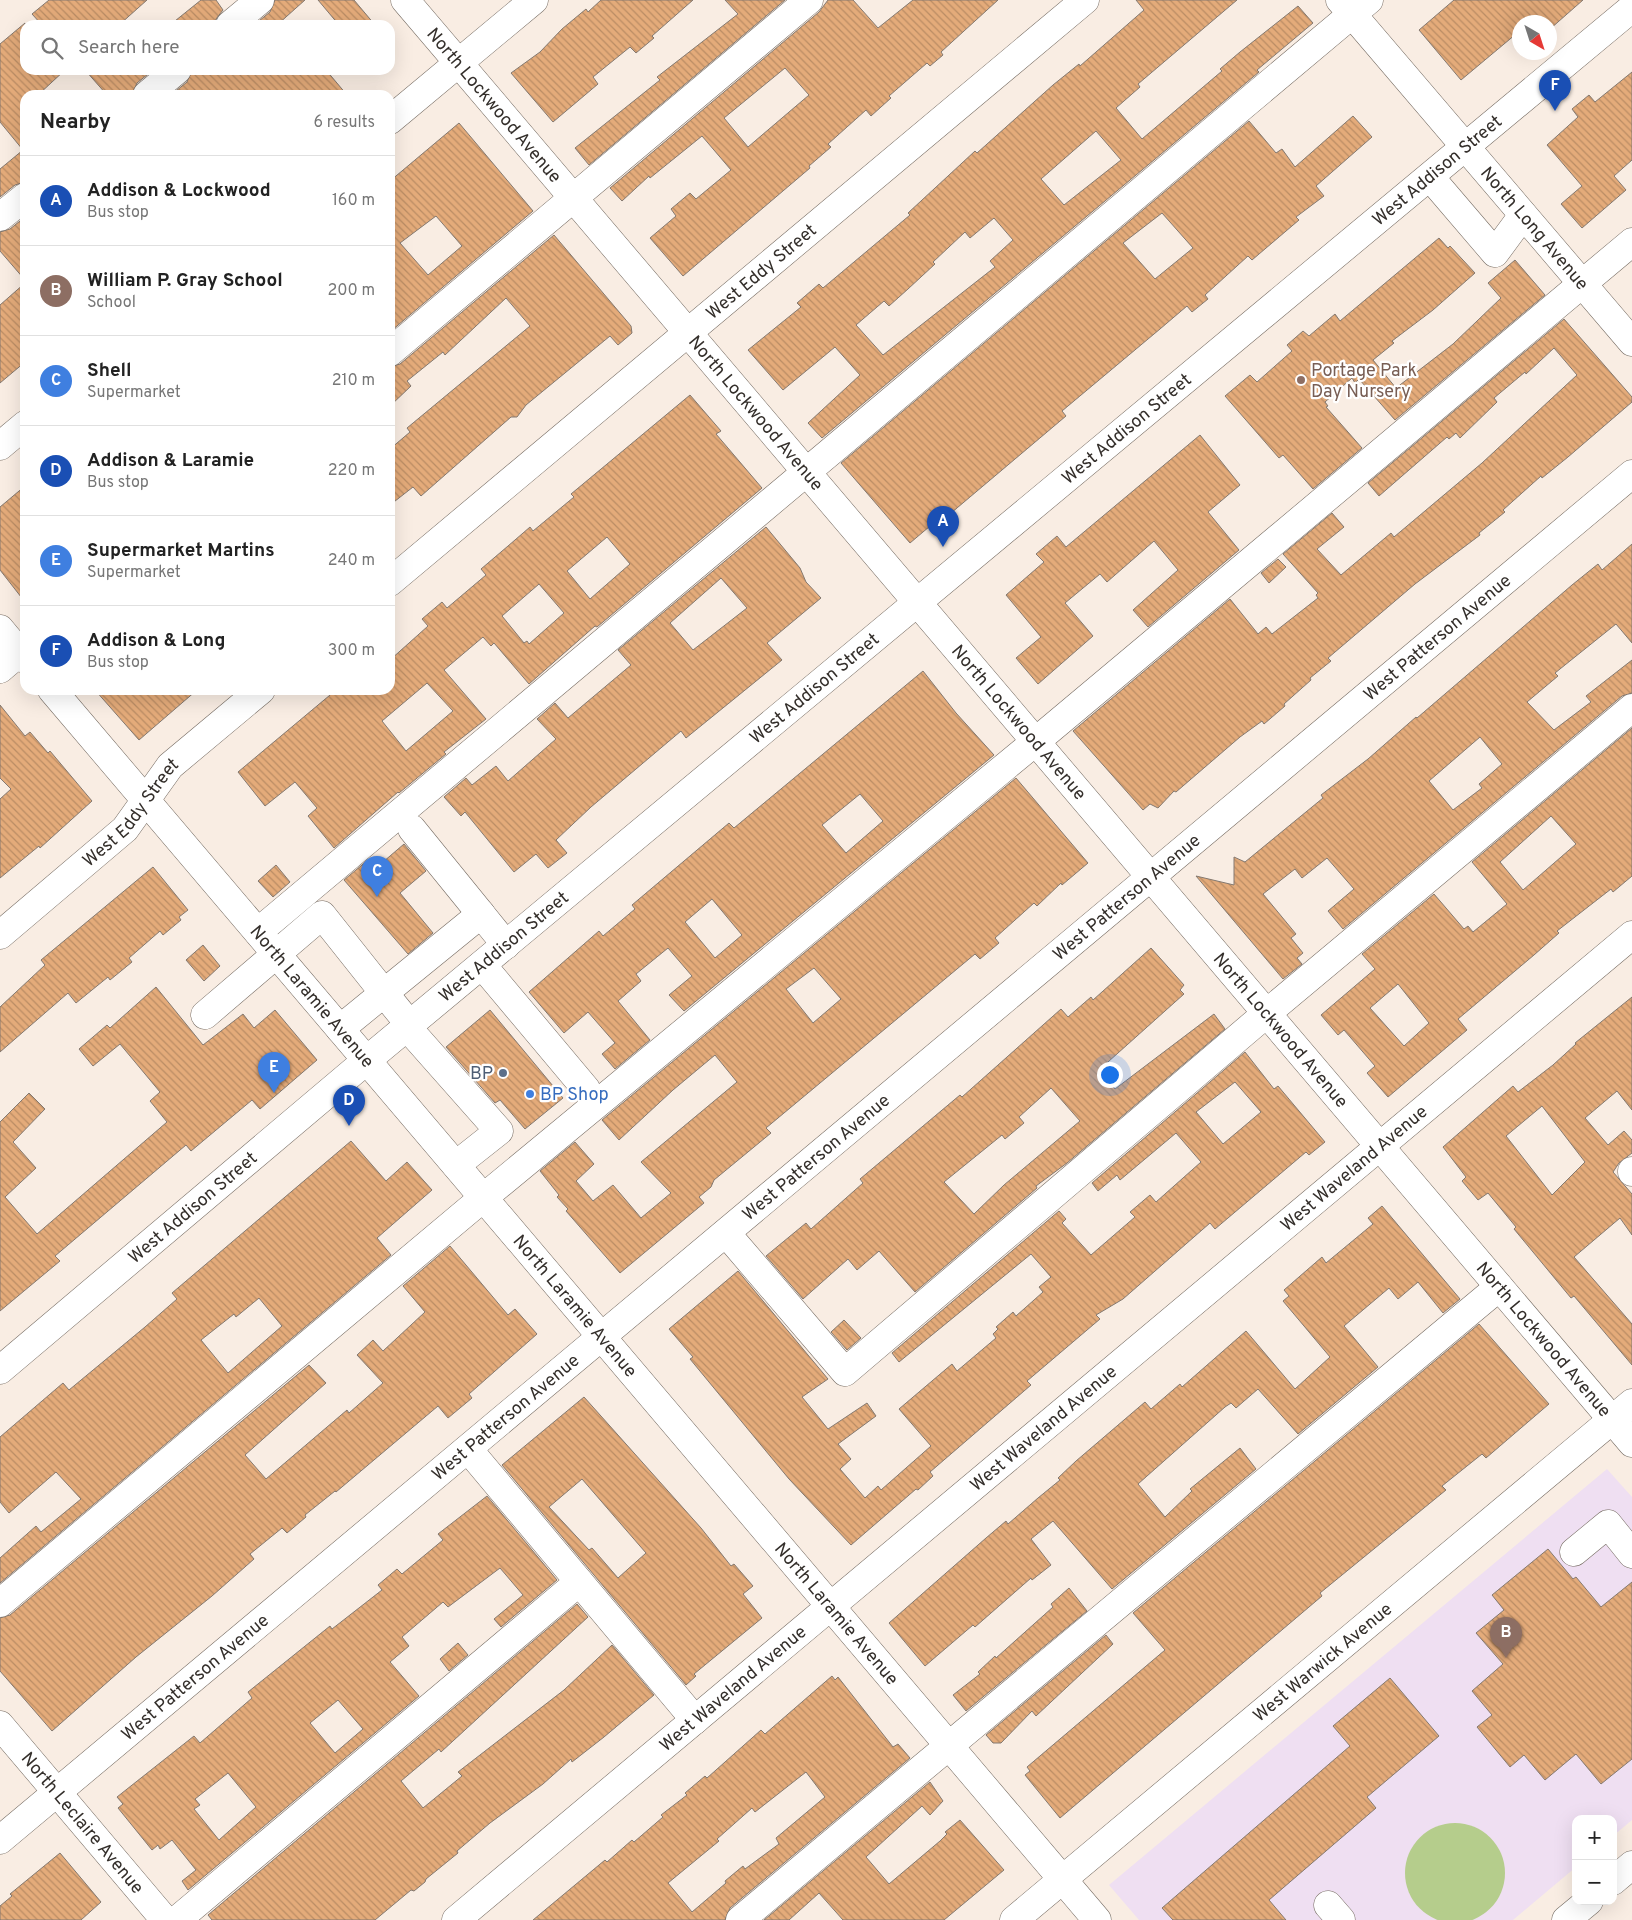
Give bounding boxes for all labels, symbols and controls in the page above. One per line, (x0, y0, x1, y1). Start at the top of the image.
north arrow (1512, 15, 1557, 60)
search box (20, 20, 395, 75)
street label: North Lockwood Avenue (421, 24, 566, 189)
icon: search (38, 34, 66, 62)
text: Search here (78, 36, 180, 60)
pin: F (1539, 70, 1571, 111)
text: Nearby (40, 109, 111, 136)
street label: West Addison Street (1368, 111, 1508, 232)
text: 6 results (313, 113, 375, 133)
street label: North Long Avenue (1475, 163, 1593, 296)
text: Addison & Lockwood (87, 179, 271, 203)
text: A (50, 191, 62, 211)
text: 160 m (332, 191, 375, 211)
text: Bus stop (87, 203, 149, 223)
street label: West Eddy Street (702, 219, 822, 325)
text: William P. Gray School (87, 269, 283, 293)
text: B (50, 281, 62, 301)
text: 200 m (327, 281, 375, 301)
text: School (87, 293, 136, 313)
street label: North Lockwood Avenue (682, 331, 827, 496)
text: Shell (87, 359, 132, 383)
place label: Portage Park Day Nursery (1311, 360, 1417, 404)
street label: West Addison Street (1058, 369, 1197, 490)
text: C (51, 371, 61, 391)
text: 210 m (332, 371, 375, 391)
marker: Portage Park Day Nursery (1295, 374, 1307, 386)
text: Supermarket (87, 383, 181, 403)
text: Addison & Laramie (87, 449, 254, 473)
text: D (50, 461, 62, 481)
text: 220 m (328, 461, 375, 481)
text: Bus stop (87, 473, 149, 493)
pin: A (927, 506, 959, 547)
text: Supermarket Martins (87, 539, 275, 563)
text: E (51, 551, 61, 571)
text: 240 m (328, 551, 375, 571)
text: Supermarket (87, 563, 181, 583)
street label: West Patterson Avenue (1359, 570, 1517, 707)
text: Addison & Long (87, 629, 225, 653)
street label: West Addison Street (746, 629, 885, 750)
text: F (51, 641, 61, 661)
text: 300 m (328, 641, 375, 661)
street label: North Lockwood Avenue (945, 641, 1090, 806)
text: Bus stop (87, 653, 149, 673)
street label: West Eddy Street (78, 754, 184, 873)
street label: West Patterson Avenue (1049, 830, 1206, 967)
pin: C (361, 856, 393, 897)
street label: West Addison Street (435, 887, 574, 1008)
street label: North Laramie Avenue (244, 921, 378, 1073)
street label: North Lockwood Avenue (1207, 949, 1352, 1113)
pin: E (258, 1052, 290, 1093)
your location (1097, 1062, 1123, 1088)
place label: BP (470, 1063, 493, 1086)
marker: BP (497, 1067, 509, 1079)
place label: BP Shop (540, 1084, 609, 1107)
pin: D (333, 1085, 365, 1126)
marker: BP Shop (524, 1088, 536, 1100)
street label: West Patterson Avenue (738, 1090, 895, 1227)
street label: West Waveland Avenue (1276, 1101, 1433, 1237)
street label: West Addison Street (124, 1147, 263, 1270)
street label: North Laramie Avenue (507, 1231, 641, 1383)
street label: North Lockwood Avenue (1470, 1258, 1615, 1423)
street label: West Patterson Avenue (428, 1350, 585, 1487)
street label: West Waveland Avenue (966, 1361, 1122, 1497)
street label: North Laramie Avenue (768, 1539, 903, 1691)
street label: West Warwick Avenue (1249, 1598, 1398, 1728)
street label: West Patterson Avenue (117, 1610, 274, 1747)
pin: B (1490, 1617, 1522, 1658)
street label: West Waveland Avenue (655, 1621, 812, 1758)
street label: North Leclaire Avenue (15, 1748, 148, 1899)
map controls (1572, 1815, 1617, 1905)
button: + (1572, 1815, 1617, 1860)
button: − (1572, 1860, 1617, 1905)

